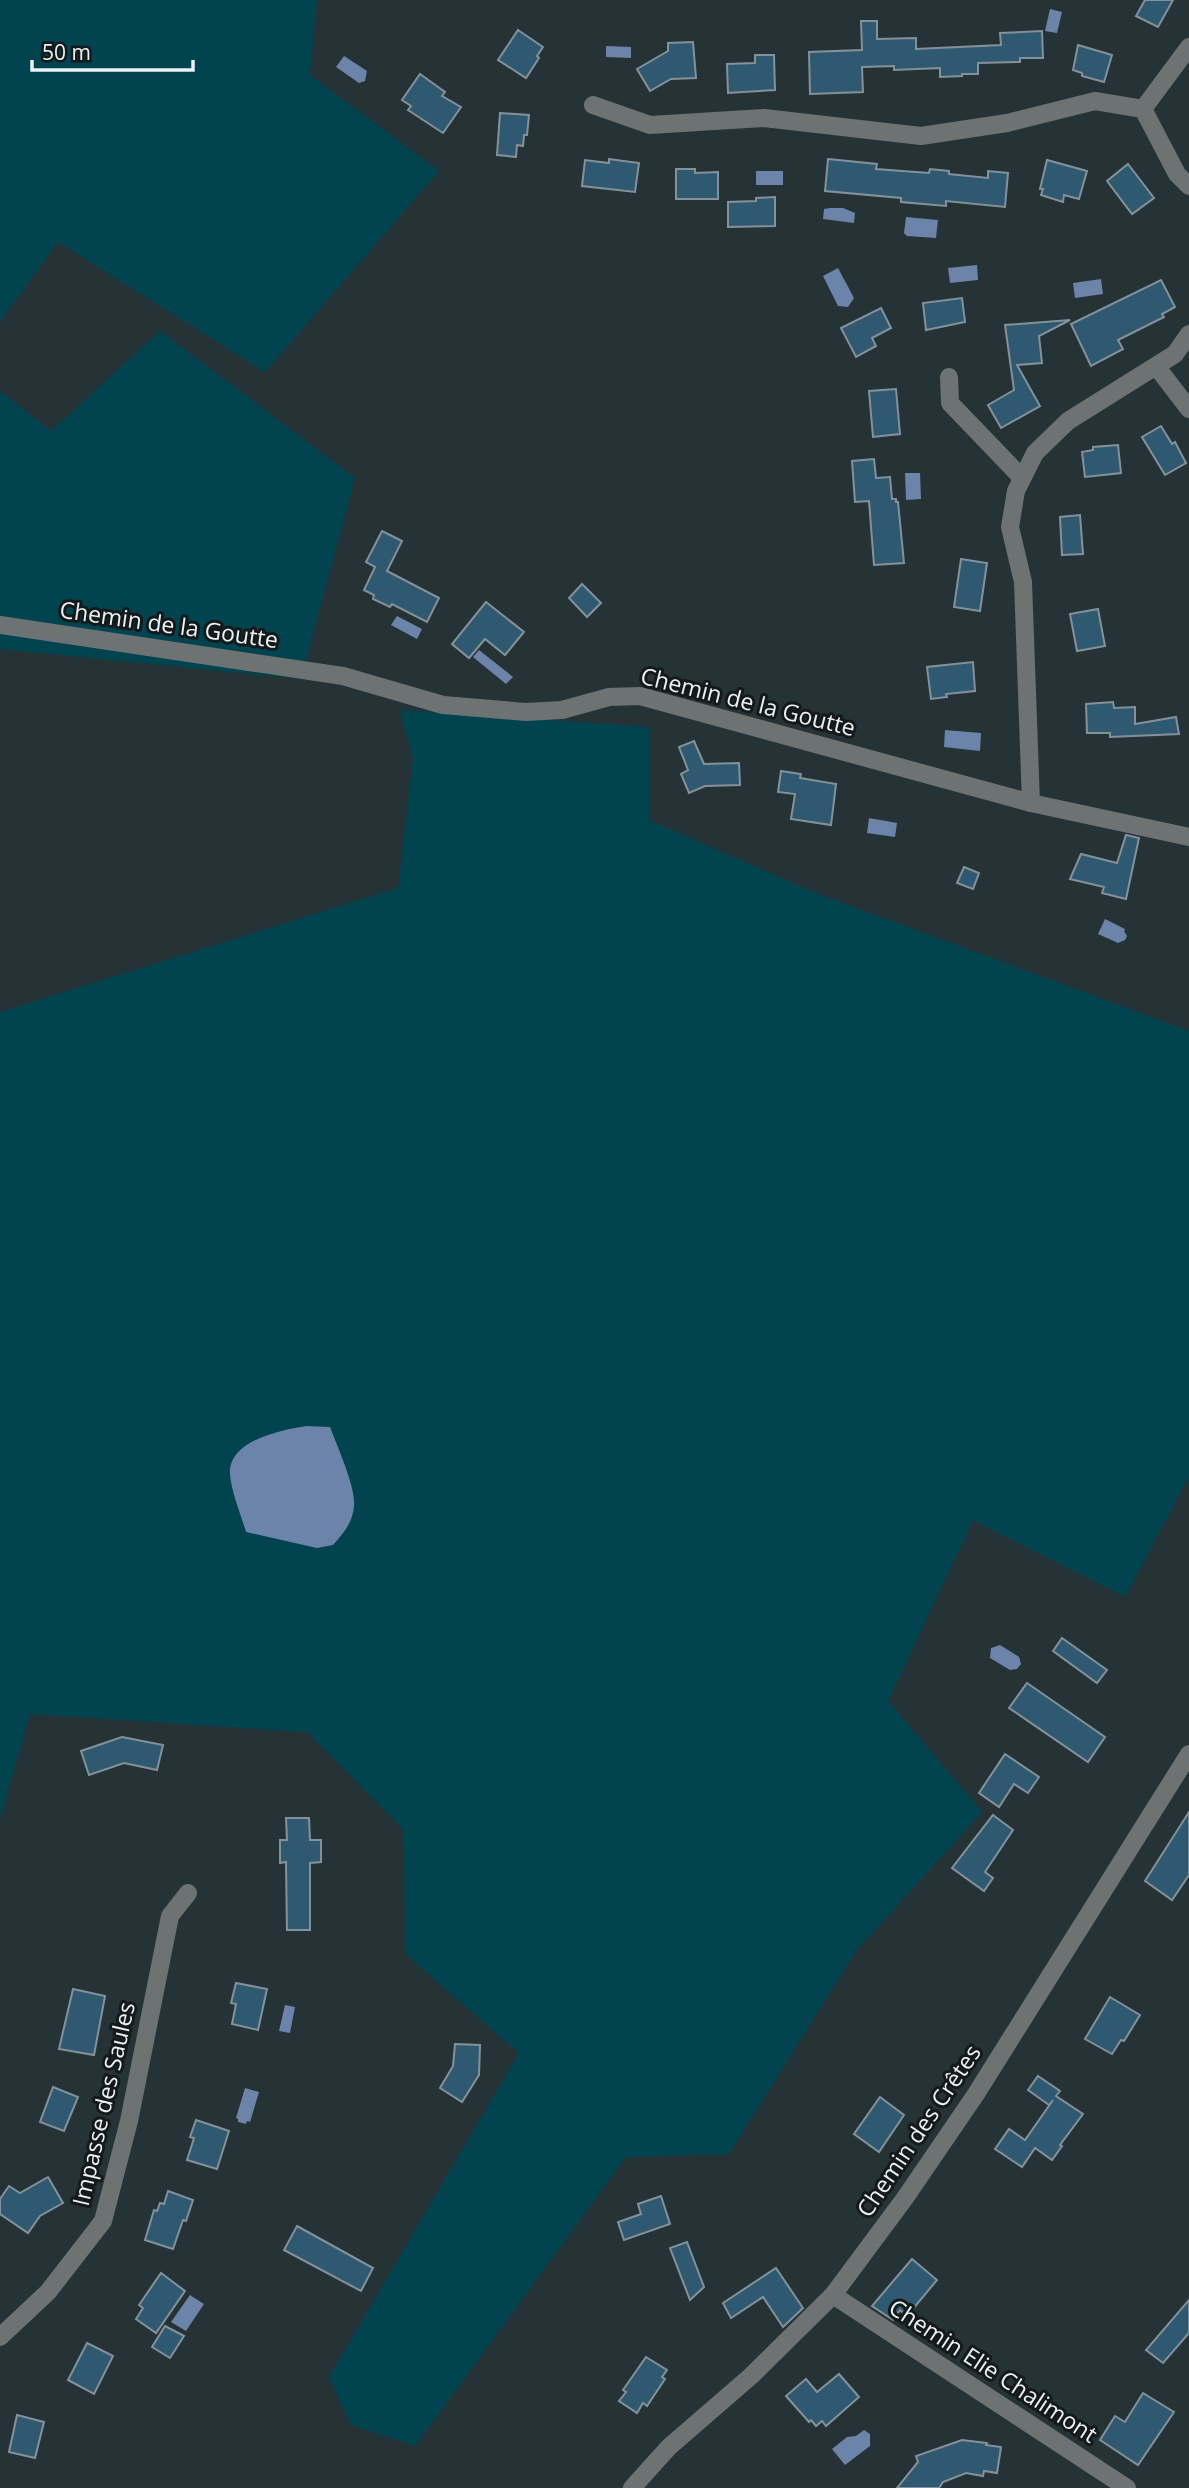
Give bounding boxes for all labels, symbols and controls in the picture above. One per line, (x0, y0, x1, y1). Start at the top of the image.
scale bar (32, 28, 192, 72)
text: 50 m (42, 38, 91, 66)
street label: Chemin de la Goutte (58, 593, 280, 655)
street label: Chemin de la Goutte (638, 659, 859, 743)
street label: Impasse des Saules (64, 1999, 142, 2209)
street label: Chemin des Crêtes (849, 2038, 988, 2223)
street label: Chemin Elie Chalimont (883, 2291, 1104, 2450)

